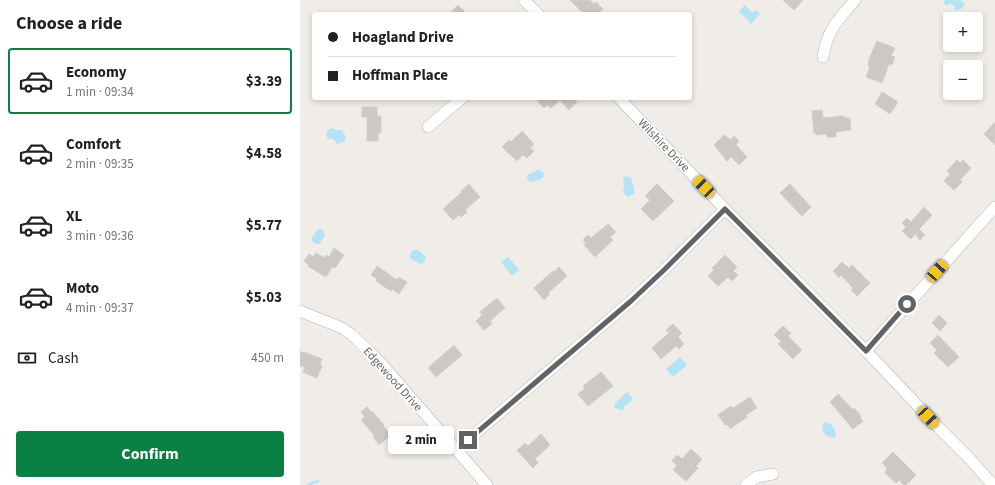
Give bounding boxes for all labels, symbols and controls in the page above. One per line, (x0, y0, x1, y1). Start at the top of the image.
text: Choose a ride (16, 11, 122, 36)
map controls (943, 12, 983, 100)
button: + (943, 12, 983, 52)
text: Hoagland Drive (352, 27, 454, 48)
button: − (943, 60, 983, 100)
text: Economy (66, 62, 127, 83)
icon: car (18, 63, 54, 99)
text: Hoffman Place (352, 65, 448, 86)
text: $3.39 (246, 71, 282, 92)
text: 1 min · 09:34 (66, 83, 134, 101)
street label: Wilshire Drive (634, 115, 694, 176)
text: Comfort (66, 134, 121, 155)
icon: car (18, 135, 54, 171)
text: $4.58 (246, 143, 282, 164)
text: 2 min · 09:35 (66, 155, 134, 173)
car (691, 174, 717, 200)
text: XL (66, 206, 82, 227)
icon: car (18, 207, 54, 243)
text: $5.77 (246, 215, 282, 236)
text: 3 min · 09:36 (66, 227, 134, 245)
car (925, 258, 949, 284)
text: Moto (66, 278, 99, 299)
icon: car (18, 279, 54, 315)
text: $5.03 (246, 287, 282, 308)
route start (898, 295, 916, 313)
text: 4 min · 09:37 (66, 299, 134, 317)
street label: Edgewood Drive (359, 343, 426, 415)
icon: cash (16, 347, 38, 369)
text: Cash (48, 348, 79, 369)
text: 450 m (251, 349, 284, 367)
car (915, 404, 941, 430)
callout: 2 min (388, 426, 454, 454)
button: Confirm (16, 431, 284, 477)
text: 2 min (405, 431, 437, 449)
route end (459, 431, 477, 449)

